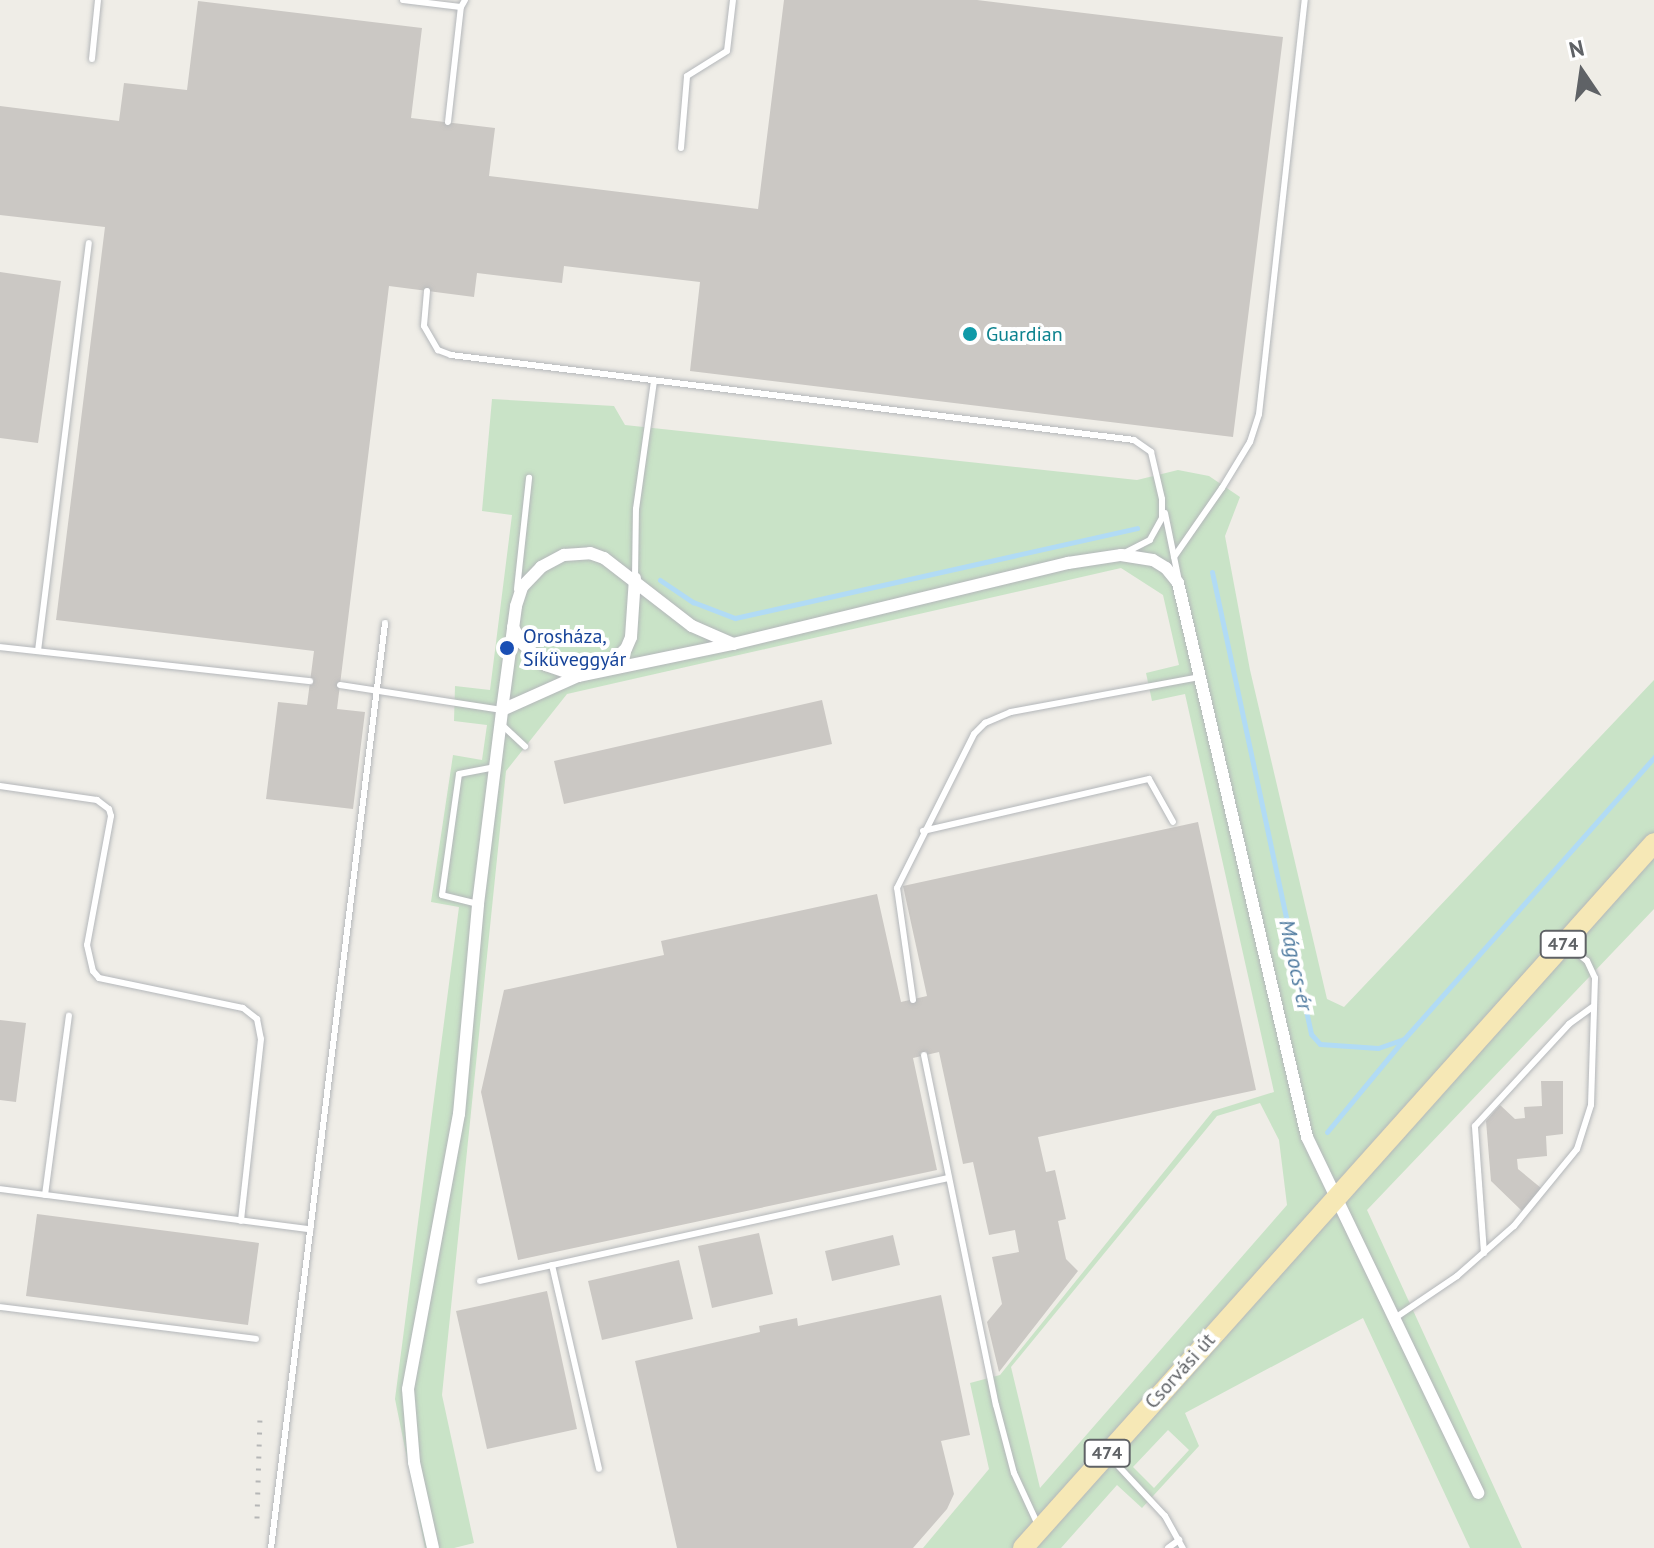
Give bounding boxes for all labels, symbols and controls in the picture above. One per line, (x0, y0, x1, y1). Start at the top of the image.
north arrow (1542, 32, 1622, 112)
text: N (1566, 33, 1587, 64)
place label: Guardian (986, 322, 1063, 346)
marker: Guardian (961, 325, 979, 343)
place label: Orosháza, Síküveggyár (523, 624, 626, 671)
marker: Orosháza, Síküveggyár (498, 639, 516, 657)
water label: Mágocs-ér (1273, 917, 1319, 1013)
road number: 474 (1539, 930, 1587, 958)
street label: Csorvási út (1140, 1328, 1220, 1414)
road number: 474 (1083, 1439, 1131, 1467)

